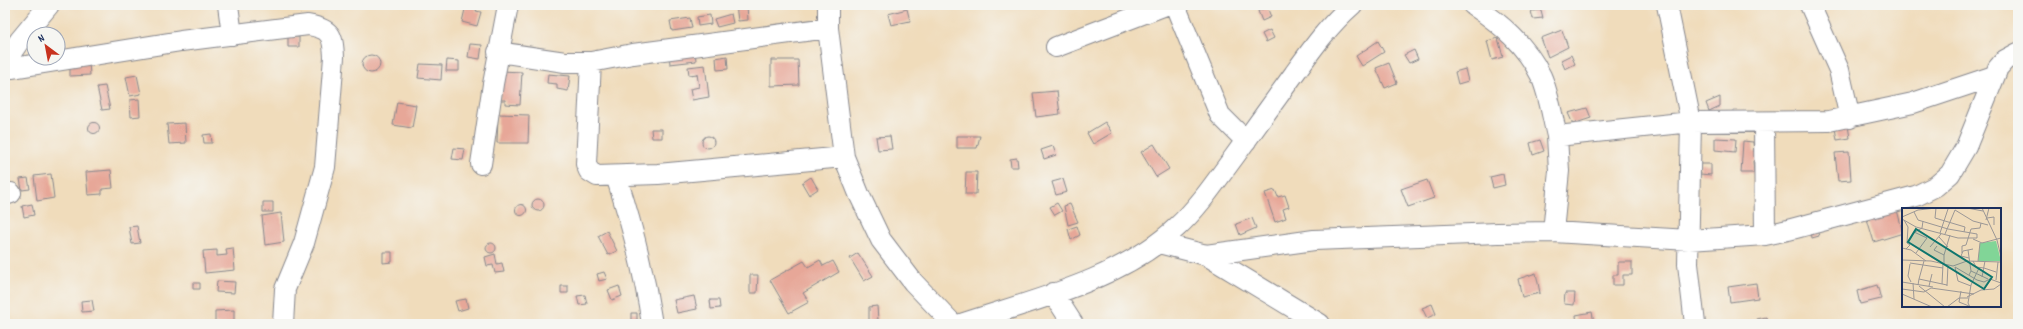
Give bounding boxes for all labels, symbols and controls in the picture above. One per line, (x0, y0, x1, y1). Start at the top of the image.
north arrow (26, 26, 66, 66)
text: N (35, 31, 49, 47)
inset map (1902, 208, 2001, 307)

